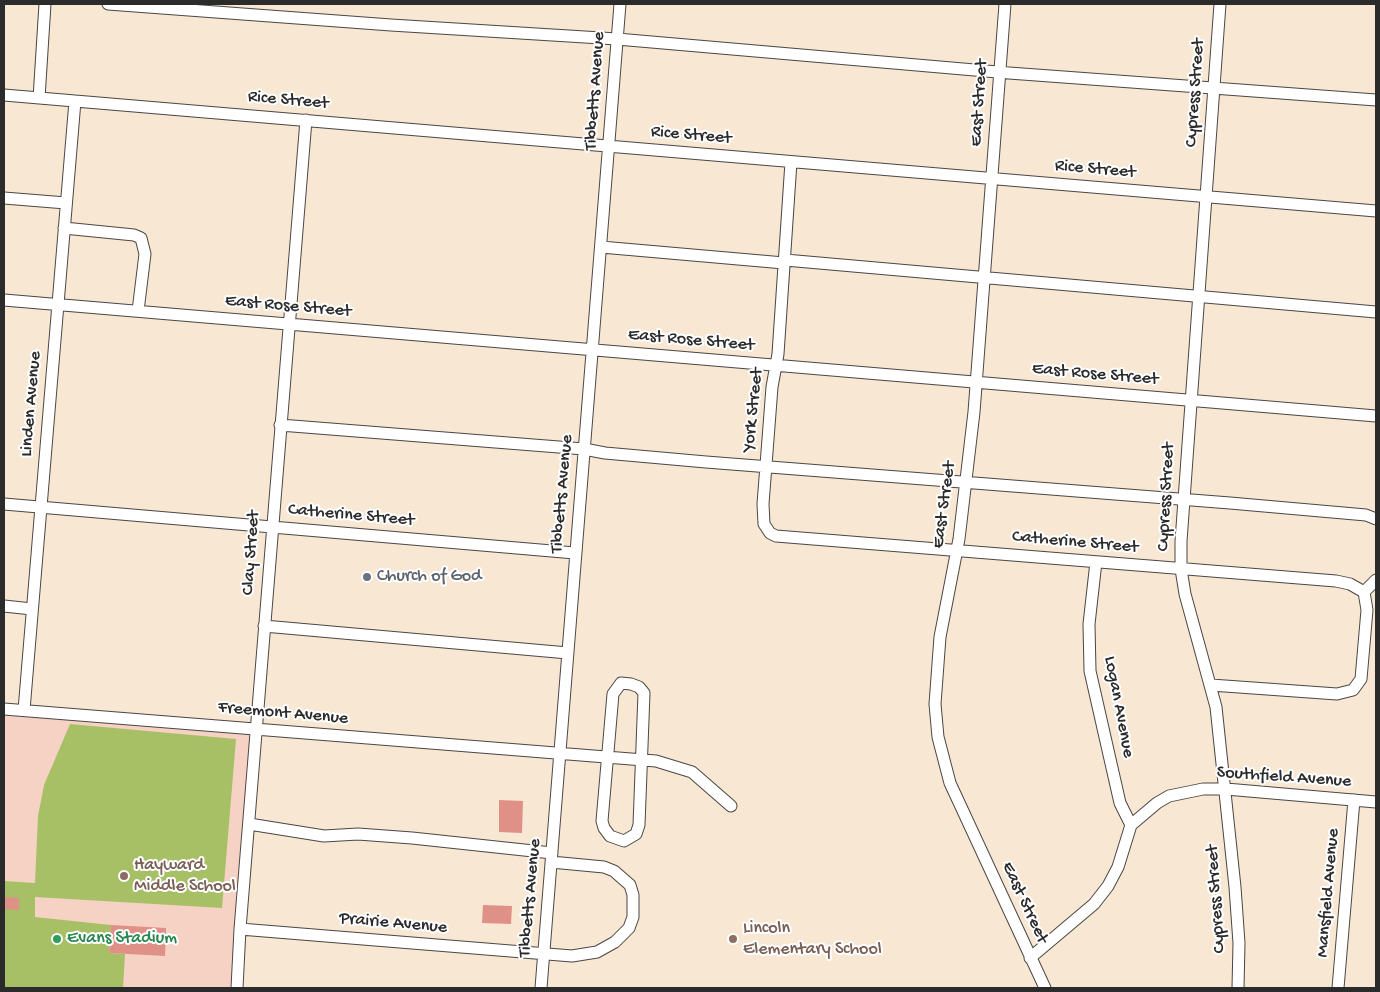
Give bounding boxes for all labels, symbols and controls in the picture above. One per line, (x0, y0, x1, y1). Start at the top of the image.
street label: Tibbetts Avenue (581, 31, 611, 151)
street label: Cypress Street (1181, 38, 1211, 148)
street label: East Street (966, 59, 994, 147)
street label: Rice Street (247, 87, 329, 115)
street label: Rice Street (650, 122, 732, 150)
street label: Rice Street (1054, 156, 1136, 184)
street label: East Rose Street (224, 291, 352, 323)
street label: East Rose Street (627, 325, 755, 357)
street label: Linden Avenue (17, 350, 47, 458)
street label: East Rose Street (1031, 359, 1159, 391)
street label: York Street (739, 367, 769, 453)
street label: Tibbetts Avenue (547, 434, 579, 554)
street label: Cypress Street (1153, 442, 1181, 552)
street label: East Street (928, 460, 962, 550)
street label: Catherine Street (287, 500, 415, 532)
street label: Clay Street (238, 510, 266, 596)
street label: Catherine Street (1011, 527, 1139, 559)
place label: Church of God (377, 566, 482, 588)
marker: Church of God (361, 571, 373, 583)
street label: Logan Avenue (1098, 654, 1138, 760)
street label: Freemont Avenue (217, 698, 349, 730)
street label: Southfield Avenue (1216, 763, 1352, 793)
street label: Mansfield Avenue (1313, 828, 1345, 958)
street label: Tibbetts Avenue (515, 838, 547, 958)
street label: Cypress Street (1202, 844, 1232, 954)
place label: Hayward Middle School (134, 855, 236, 898)
street label: East Street (996, 859, 1052, 947)
marker: Hayward Middle School (118, 870, 130, 882)
street label: Prairie Avenue (338, 909, 448, 939)
place label: Lincoln Elementary School (743, 918, 882, 961)
place label: Evans Stadium (67, 928, 177, 950)
marker: Evans Stadium (51, 933, 63, 945)
marker: Lincoln Elementary School (727, 933, 739, 945)

